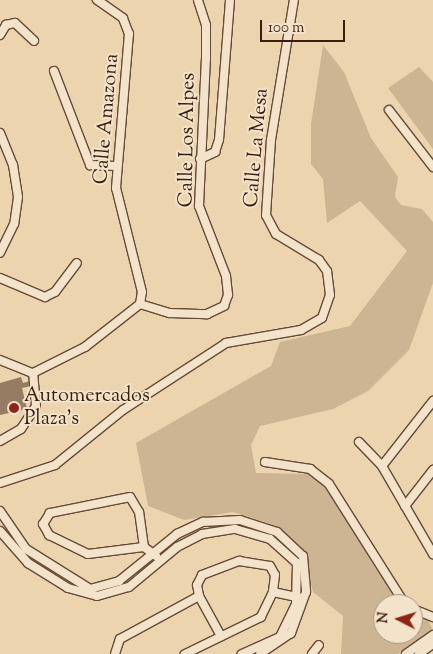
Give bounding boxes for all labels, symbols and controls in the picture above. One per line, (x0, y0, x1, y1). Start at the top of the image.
scale bar (263, 10, 348, 42)
text: 100 m (268, 18, 304, 39)
street label: Calle Amazona (89, 53, 125, 185)
street label: Calle Los Alpes (175, 72, 201, 208)
street label: Calle La Mesa (240, 87, 274, 209)
place label: Automercados Plaza's (24, 384, 150, 431)
marker: Automercados Plaza's (8, 402, 20, 414)
north arrow (373, 594, 423, 644)
text: N (374, 611, 395, 624)

